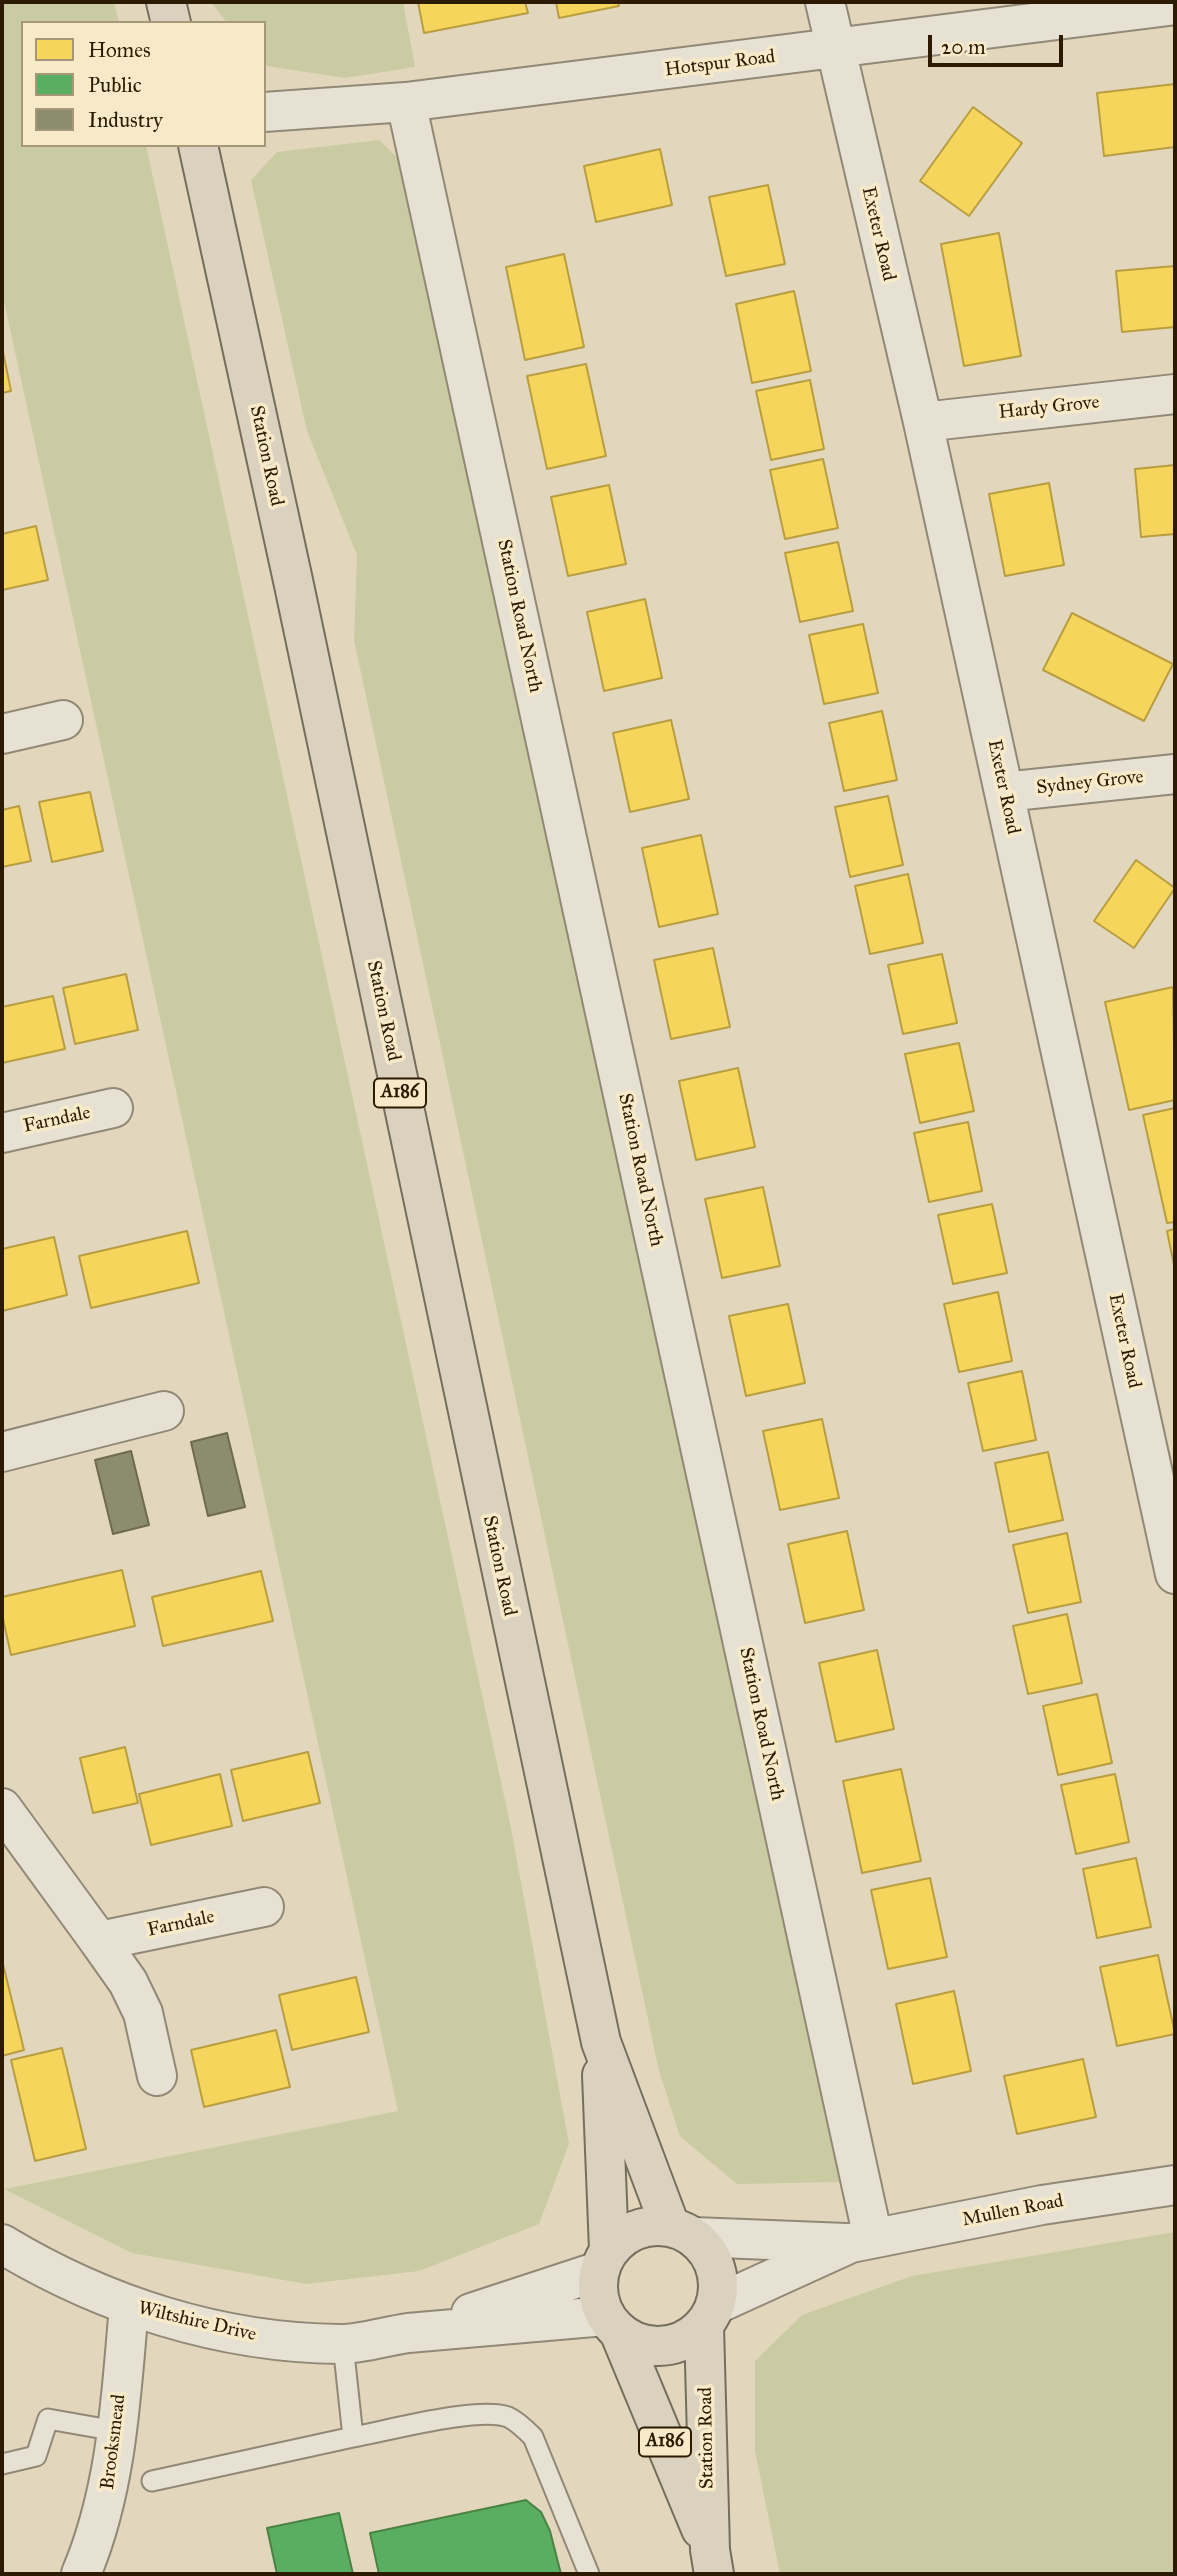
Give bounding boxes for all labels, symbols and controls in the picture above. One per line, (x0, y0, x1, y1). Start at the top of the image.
legend (21, 21, 266, 147)
scale bar (932, 21, 1067, 65)
text: 20 m (941, 34, 986, 60)
text: Homes (88, 37, 151, 63)
street label: Hotspur Road (664, 46, 776, 82)
text: Public (88, 72, 142, 98)
text: Industry (88, 107, 163, 133)
street label: Exeter Road (856, 185, 900, 283)
street label: Hardy Grove (997, 391, 1101, 425)
street label: Station Road (244, 404, 288, 508)
street label: Station Road North (492, 537, 546, 695)
street label: Exeter Road (982, 738, 1024, 836)
street label: Sydney Grove (1035, 766, 1145, 800)
street label: Station Road (361, 959, 405, 1063)
road number: A186 (374, 1078, 426, 1108)
street label: Station Road North (613, 1091, 667, 1249)
street label: Farndale (21, 1102, 93, 1138)
street label: Exeter Road (1103, 1292, 1145, 1390)
street label: Station Road (477, 1514, 521, 1618)
street label: Station Road North (734, 1645, 788, 1803)
street label: Farndale (145, 1906, 217, 1942)
street label: Mullen Road (961, 2190, 1065, 2232)
street label: Wiltshire Drive (136, 2297, 258, 2347)
street label: Station Road (695, 2387, 719, 2489)
street label: Brooksmead (97, 2393, 131, 2491)
road number: A186 (639, 2428, 691, 2456)

